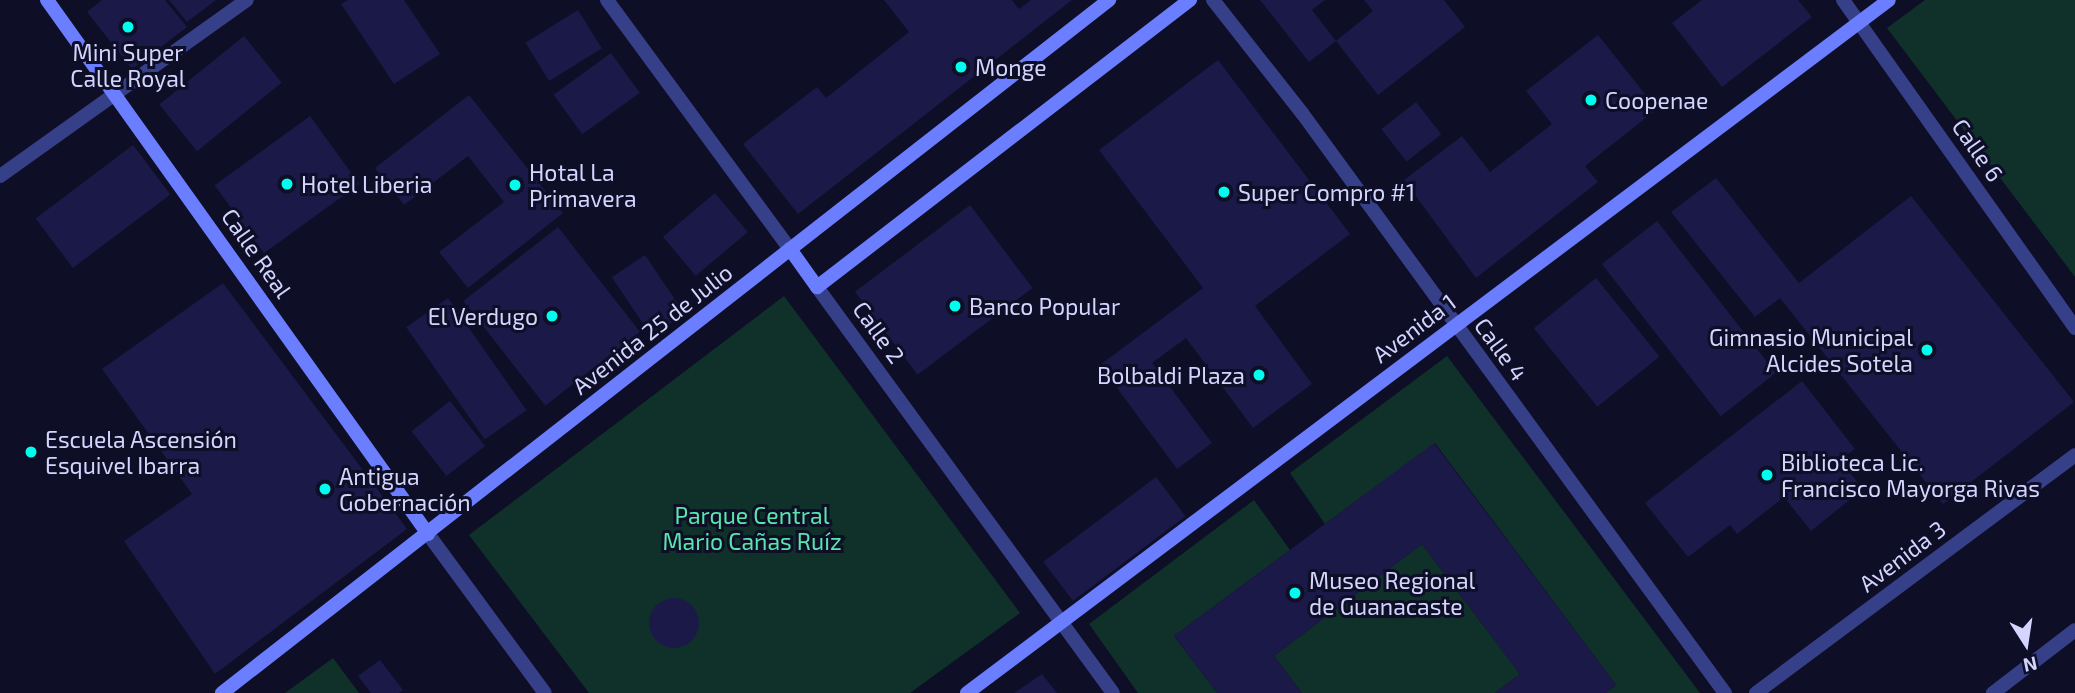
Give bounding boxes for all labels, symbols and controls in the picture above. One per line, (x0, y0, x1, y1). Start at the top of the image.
marker: Mini Super Calle Royal (120, 19, 136, 35)
place label: Mini Super Calle Royal (70, 38, 186, 92)
place label: Monge (975, 53, 1047, 81)
marker: Monge (953, 59, 969, 75)
place label: Coopenae (1605, 86, 1708, 114)
marker: Coopenae (1583, 92, 1599, 108)
street label: Calle 6 (1947, 113, 2009, 187)
place label: Hotal La Primavera (529, 158, 637, 212)
place label: Hotel Liberia (301, 170, 433, 198)
marker: Hotel Liberia (279, 176, 295, 192)
marker: Hotal La Primavera (507, 177, 523, 193)
place label: Super Compro #1 (1238, 178, 1416, 206)
marker: Super Compro #1 (1216, 184, 1232, 200)
street label: Calle Real (216, 203, 298, 303)
street label: Avenida 25 de Julio (566, 258, 738, 400)
street label: Avenida 1 (1367, 288, 1461, 368)
place label: Banco Popular (969, 292, 1120, 320)
street label: Calle 2 (847, 296, 911, 368)
marker: Banco Popular (947, 298, 963, 314)
place label: El Verdugo (427, 302, 538, 330)
marker: El Verdugo (544, 308, 560, 324)
street label: Calle 4 (1469, 312, 1533, 386)
place label: Gimnasio Municipal Alcides Sotela (1709, 323, 1913, 377)
marker: Gimnasio Municipal Alcides Sotela (1919, 342, 1935, 358)
place label: Bolbaldi Plaza (1097, 361, 1245, 389)
marker: Bolbaldi Plaza (1251, 367, 1267, 383)
place label: Escuela Ascensión Esquivel Ibarra (45, 425, 237, 479)
marker: Escuela Ascensión Esquivel Ibarra (23, 444, 39, 460)
place label: Biblioteca Lic. Francisco Mayorga Rivas (1781, 448, 2040, 502)
place label: Antigua Gobernación (339, 462, 471, 516)
marker: Biblioteca Lic. Francisco Mayorga Rivas (1759, 467, 1775, 483)
marker: Antigua Gobernación (317, 481, 333, 497)
park label: Parque Central Mario Cañas Ruíz (662, 501, 842, 555)
street label: Avenida 3 (1853, 515, 1951, 597)
place label: Museo Regional de Guanacaste (1309, 566, 1475, 620)
marker: Museo Regional de Guanacaste (1287, 585, 1303, 601)
north arrow (1991, 609, 2061, 679)
text: N (2021, 652, 2040, 678)

